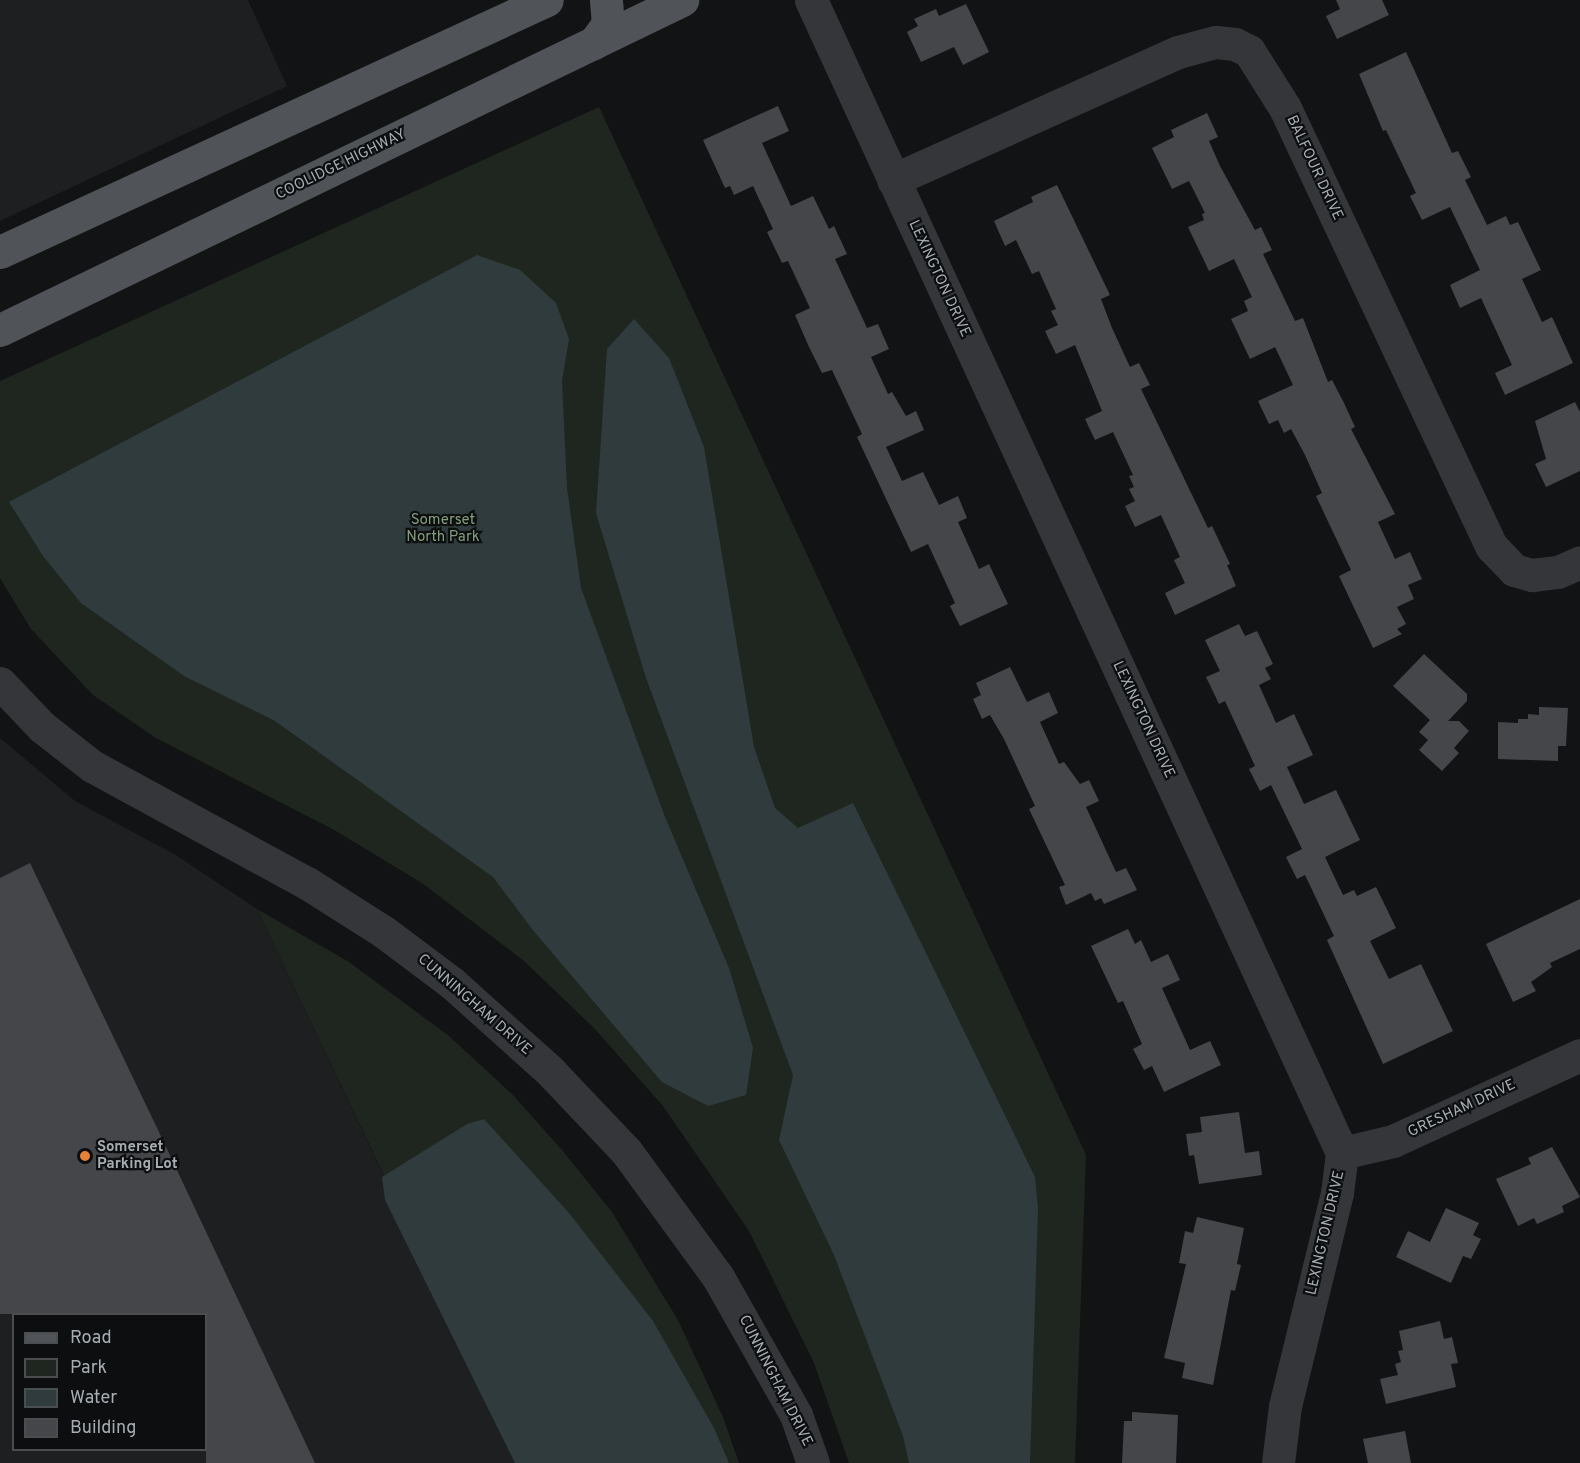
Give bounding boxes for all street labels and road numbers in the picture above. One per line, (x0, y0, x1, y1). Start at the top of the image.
street label: BALFOUR DRIVE (1282, 113, 1346, 223)
street label: COOLIDGE HIGHWAY (273, 126, 409, 204)
street label: LEXINGTON DRIVE (904, 218, 974, 340)
street label: LEXINGTON DRIVE (1108, 659, 1178, 781)
street label: CUNNINGHAM DRIVE (413, 951, 535, 1059)
street label: GRESHAM DRIVE (1405, 1076, 1519, 1142)
street label: LEXINGTON DRIVE (1303, 1169, 1349, 1297)
street label: CUNNINGHAM DRIVE (734, 1312, 816, 1450)

